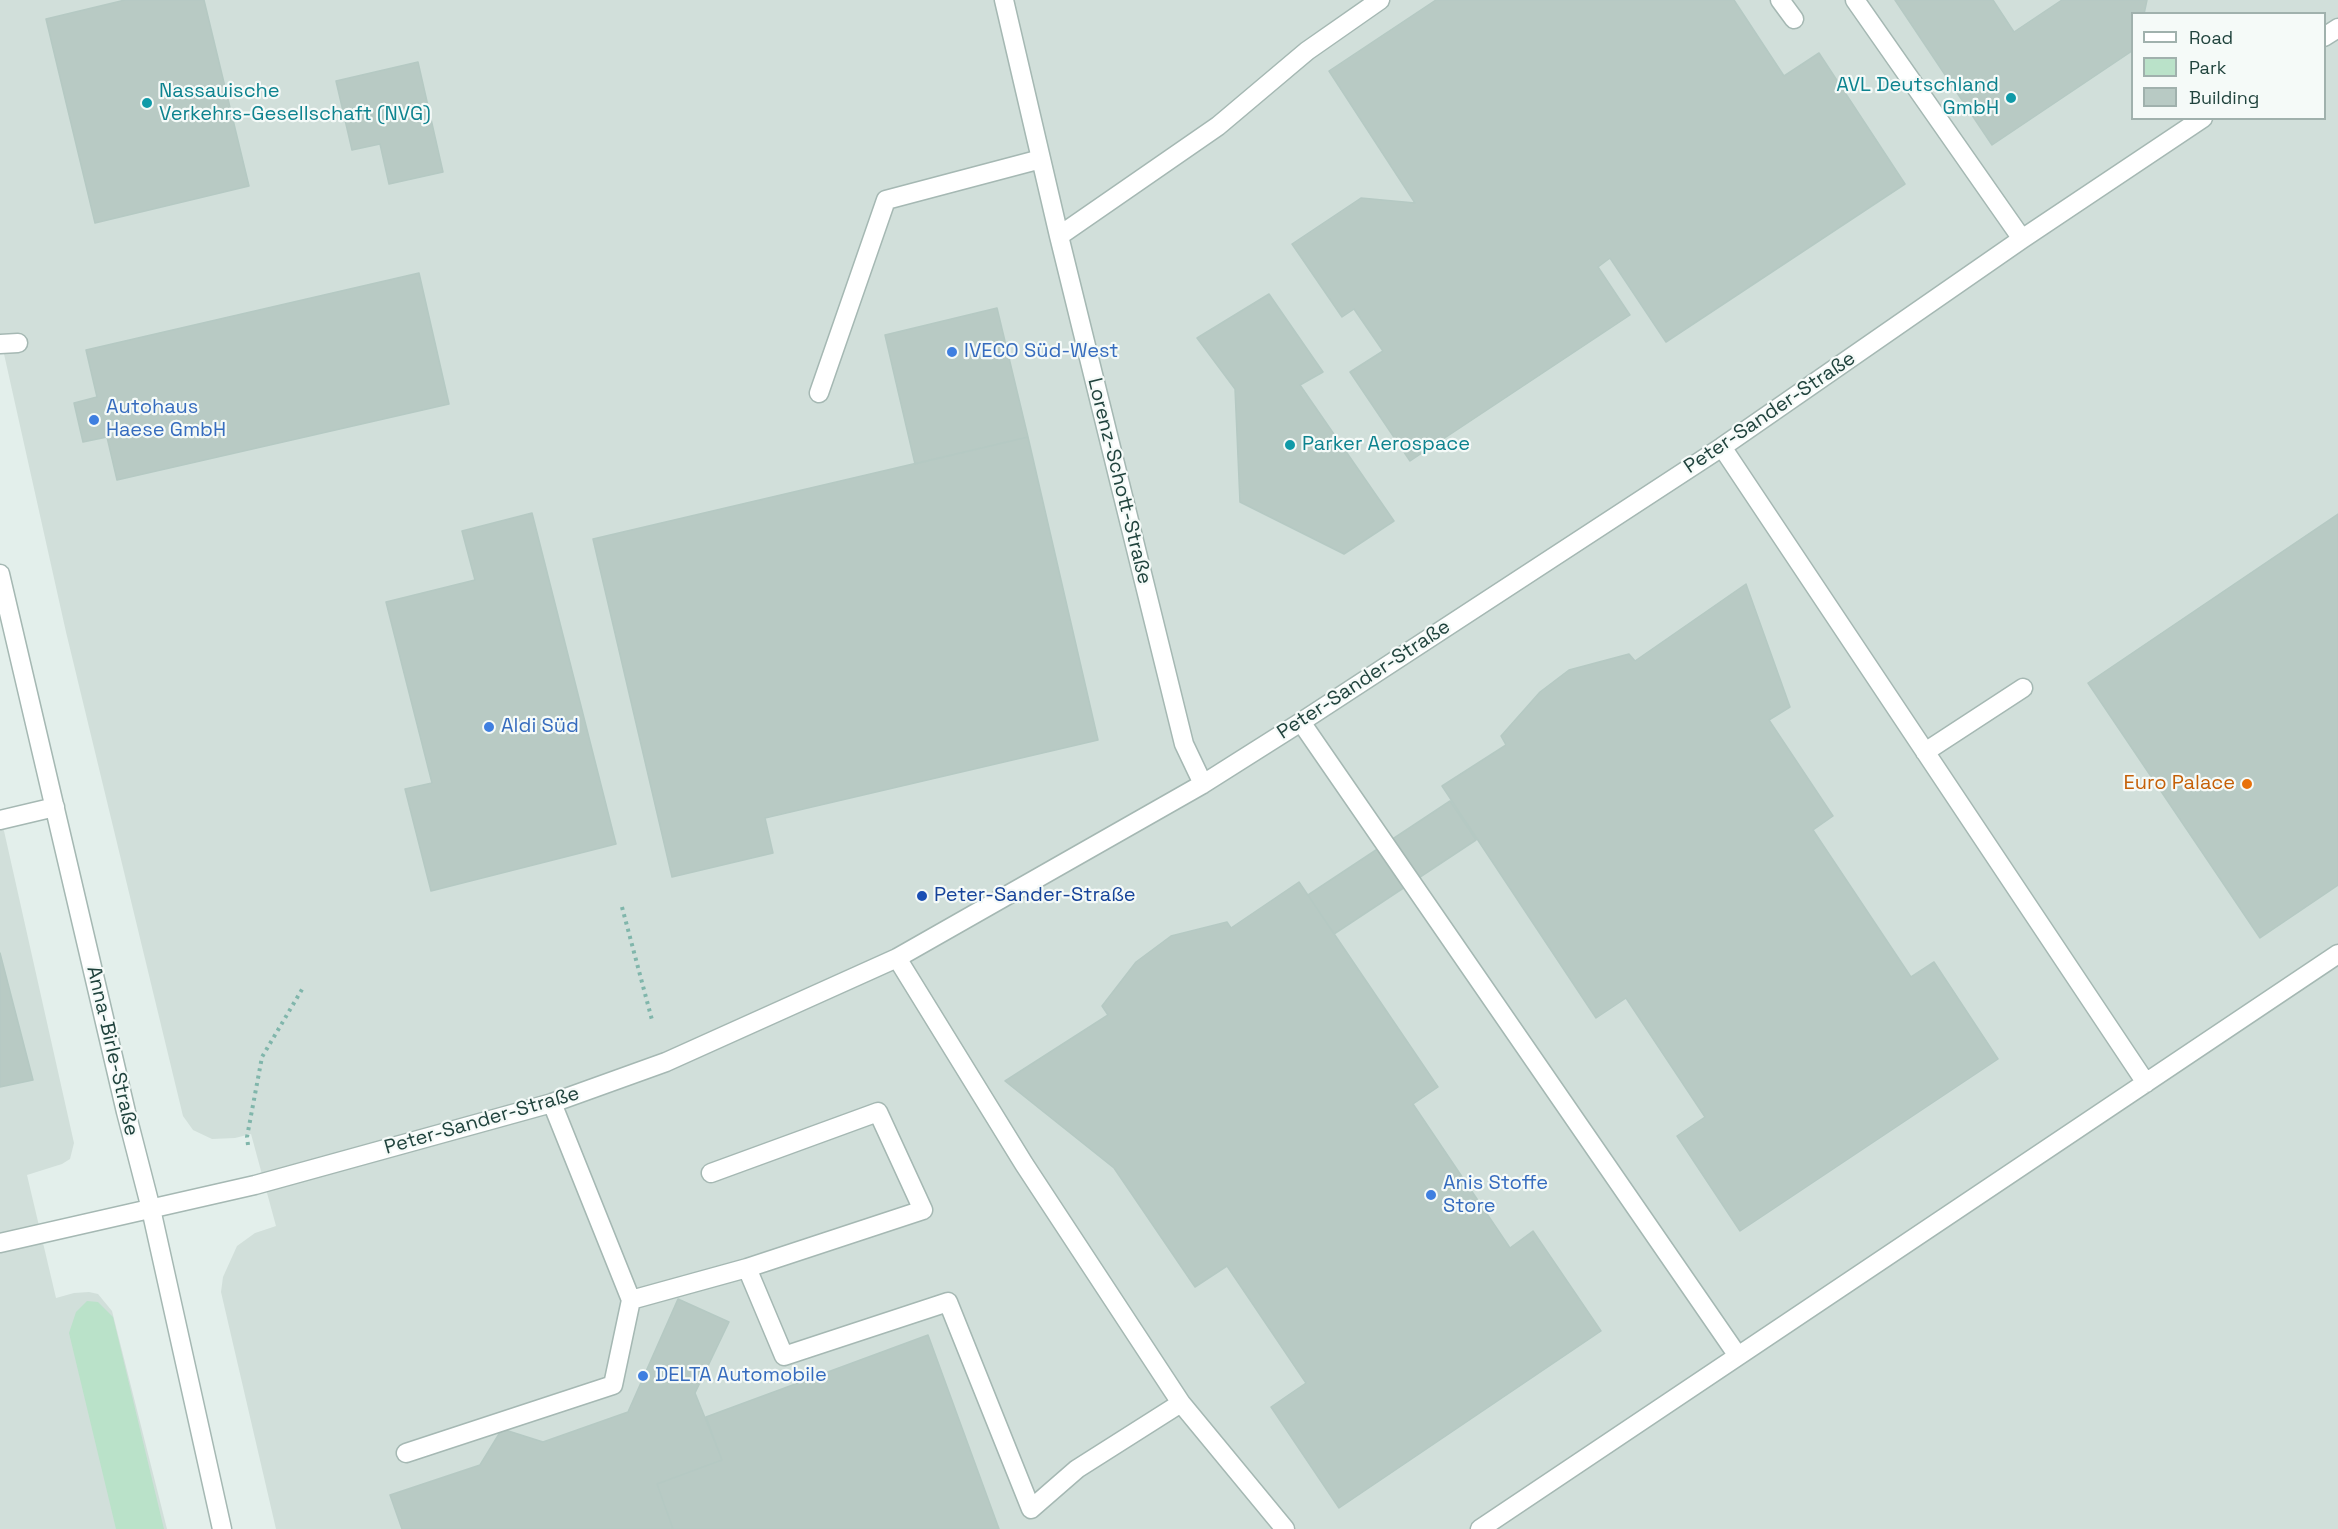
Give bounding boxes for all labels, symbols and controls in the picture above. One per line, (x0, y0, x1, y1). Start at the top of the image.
legend (2131, 12, 2326, 120)
text: Road (2189, 26, 2233, 49)
text: Park (2189, 56, 2226, 79)
place label: AVL Deutschland GmbH (1836, 74, 1999, 121)
place label: Nassauische Verkehrs-Gesellschaft (NVG) (159, 80, 431, 127)
text: Building (2189, 86, 2259, 109)
marker: AVL Deutschland GmbH (2004, 91, 2018, 105)
marker: Nassauische Verkehrs-Gesellschaft (NVG) (140, 96, 154, 110)
place label: IVECO Süd-West (964, 340, 1119, 364)
marker: IVECO Süd-West (945, 345, 959, 359)
street label: Peter-Sander-Straße (1680, 347, 1860, 479)
street label: Lorenz-Schott-Straße (1082, 375, 1156, 587)
place label: Autohaus Haese GmbH (106, 396, 226, 443)
marker: Autohaus Haese GmbH (87, 413, 101, 427)
place label: Parker Aerospace (1302, 433, 1470, 457)
marker: Parker Aerospace (1283, 438, 1297, 452)
street label: Peter-Sander-Straße (1273, 615, 1455, 745)
place label: Aldi Süd (501, 715, 579, 739)
marker: Aldi Süd (482, 720, 496, 734)
place label: Euro Palace (2124, 772, 2235, 796)
marker: Euro Palace (2240, 777, 2254, 791)
place label: Peter-Sander-Straße (934, 884, 1136, 908)
marker: Peter-Sander-Straße (915, 889, 929, 903)
street label: Anna-Birle-Straße (81, 964, 143, 1138)
street label: Peter-Sander-Straße (382, 1082, 582, 1160)
place label: Anis Stoffe Store (1443, 1172, 1548, 1219)
marker: Anis Stoffe Store (1424, 1188, 1438, 1202)
place label: DELTA Automobile (655, 1364, 827, 1388)
marker: DELTA Automobile (636, 1369, 650, 1383)

